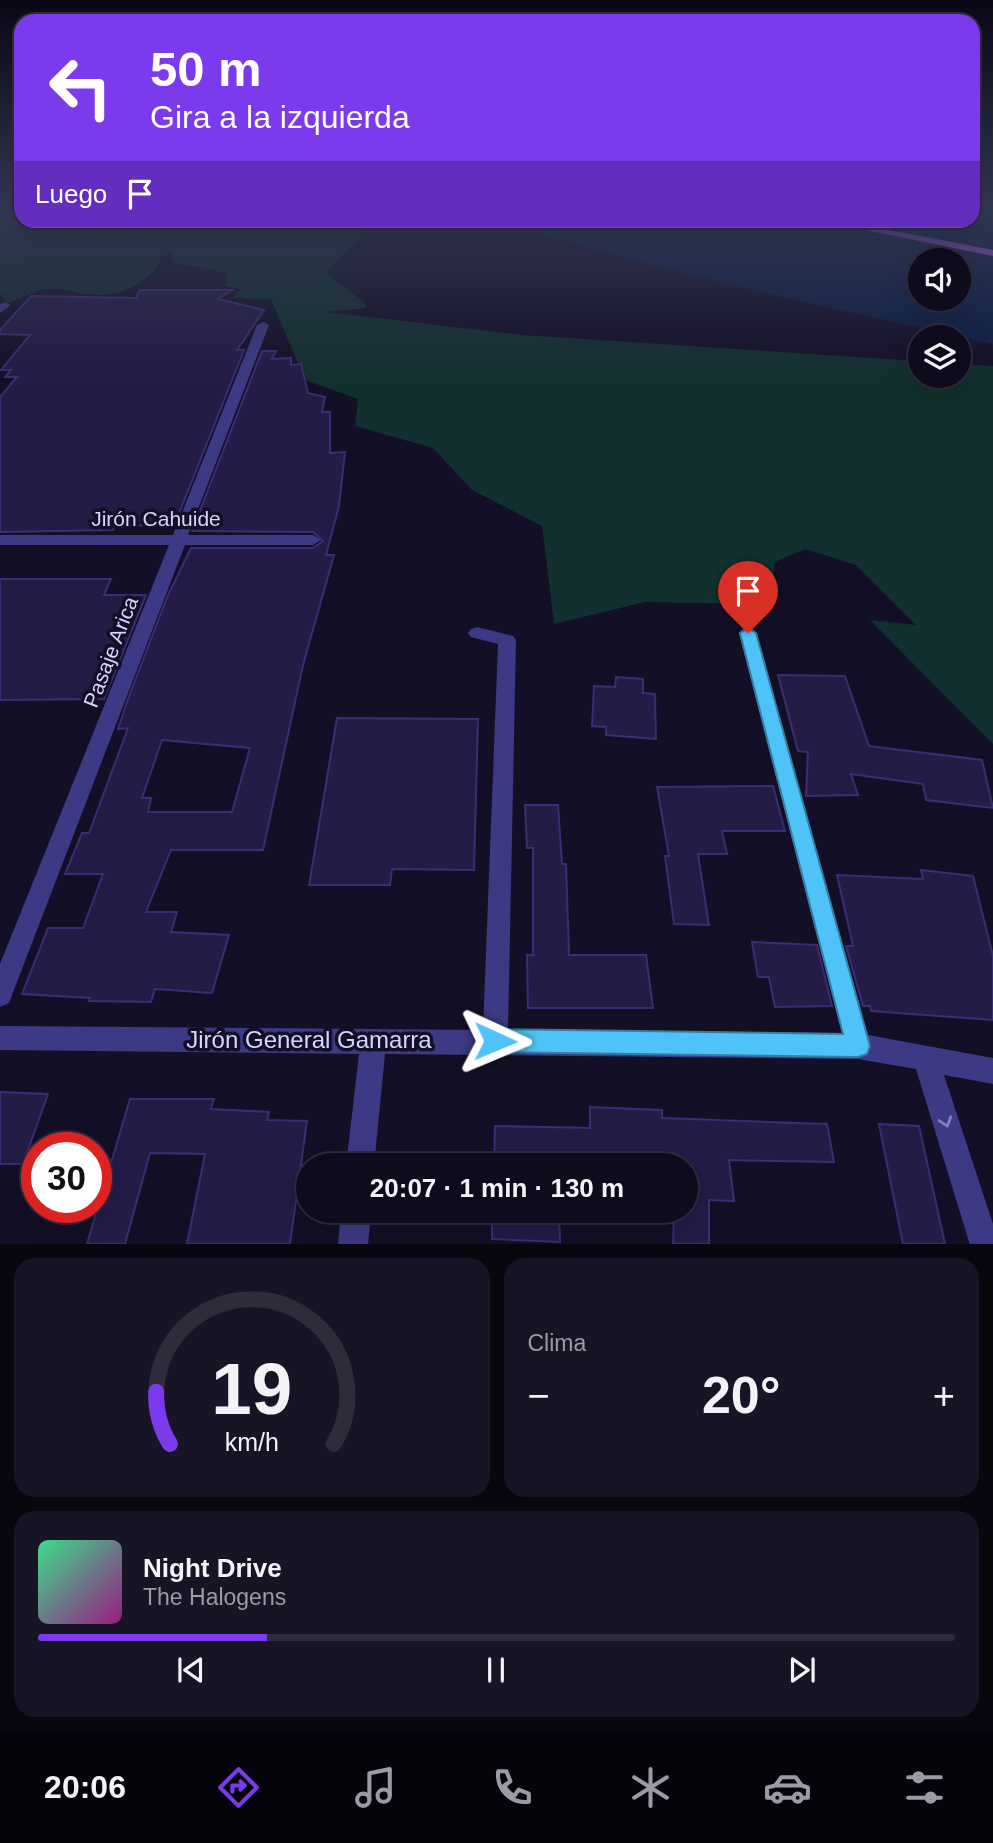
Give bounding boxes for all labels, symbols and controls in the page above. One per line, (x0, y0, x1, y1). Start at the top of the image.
icon: left (35, 42, 126, 133)
text: 50 m (150, 42, 262, 96)
text: Gira a la izquierda (150, 99, 410, 135)
icon: arrive (121, 175, 159, 213)
text: Luego (35, 179, 107, 209)
map controls (908, 248, 971, 388)
button: sound (908, 248, 971, 311)
button: layers (908, 325, 971, 388)
street label: Jirón Cahuide (91, 507, 221, 530)
pin (718, 561, 778, 633)
icon: arrive (729, 572, 767, 610)
street label: Pasaje Arica (79, 593, 142, 710)
position arrow (458, 1004, 532, 1078)
street label: Jirón General Gamarra (186, 1026, 432, 1053)
one-way arrow (938, 1116, 952, 1128)
speed limit sign: 30 (21, 1132, 112, 1223)
text: 20:07 · 1 min · 130 m (370, 1173, 624, 1203)
text: Clima (528, 1330, 586, 1356)
text: 19 (211, 1348, 292, 1429)
text: 20° (702, 1366, 781, 1424)
text: − (528, 1375, 550, 1417)
text: + (933, 1375, 955, 1417)
text: km/h (225, 1427, 279, 1455)
text: Night Drive (143, 1553, 282, 1583)
text: The Halogens (143, 1584, 286, 1610)
icon: previous (172, 1651, 210, 1689)
icon: pause (477, 1651, 515, 1689)
icon: next (783, 1651, 821, 1689)
icon: directions (214, 1763, 263, 1812)
icon: music (351, 1763, 400, 1812)
icon: phone (488, 1763, 537, 1812)
icon: climate (626, 1763, 675, 1812)
icon: car (763, 1763, 812, 1812)
icon: filters (900, 1763, 949, 1812)
text: 20:06 (44, 1769, 126, 1805)

